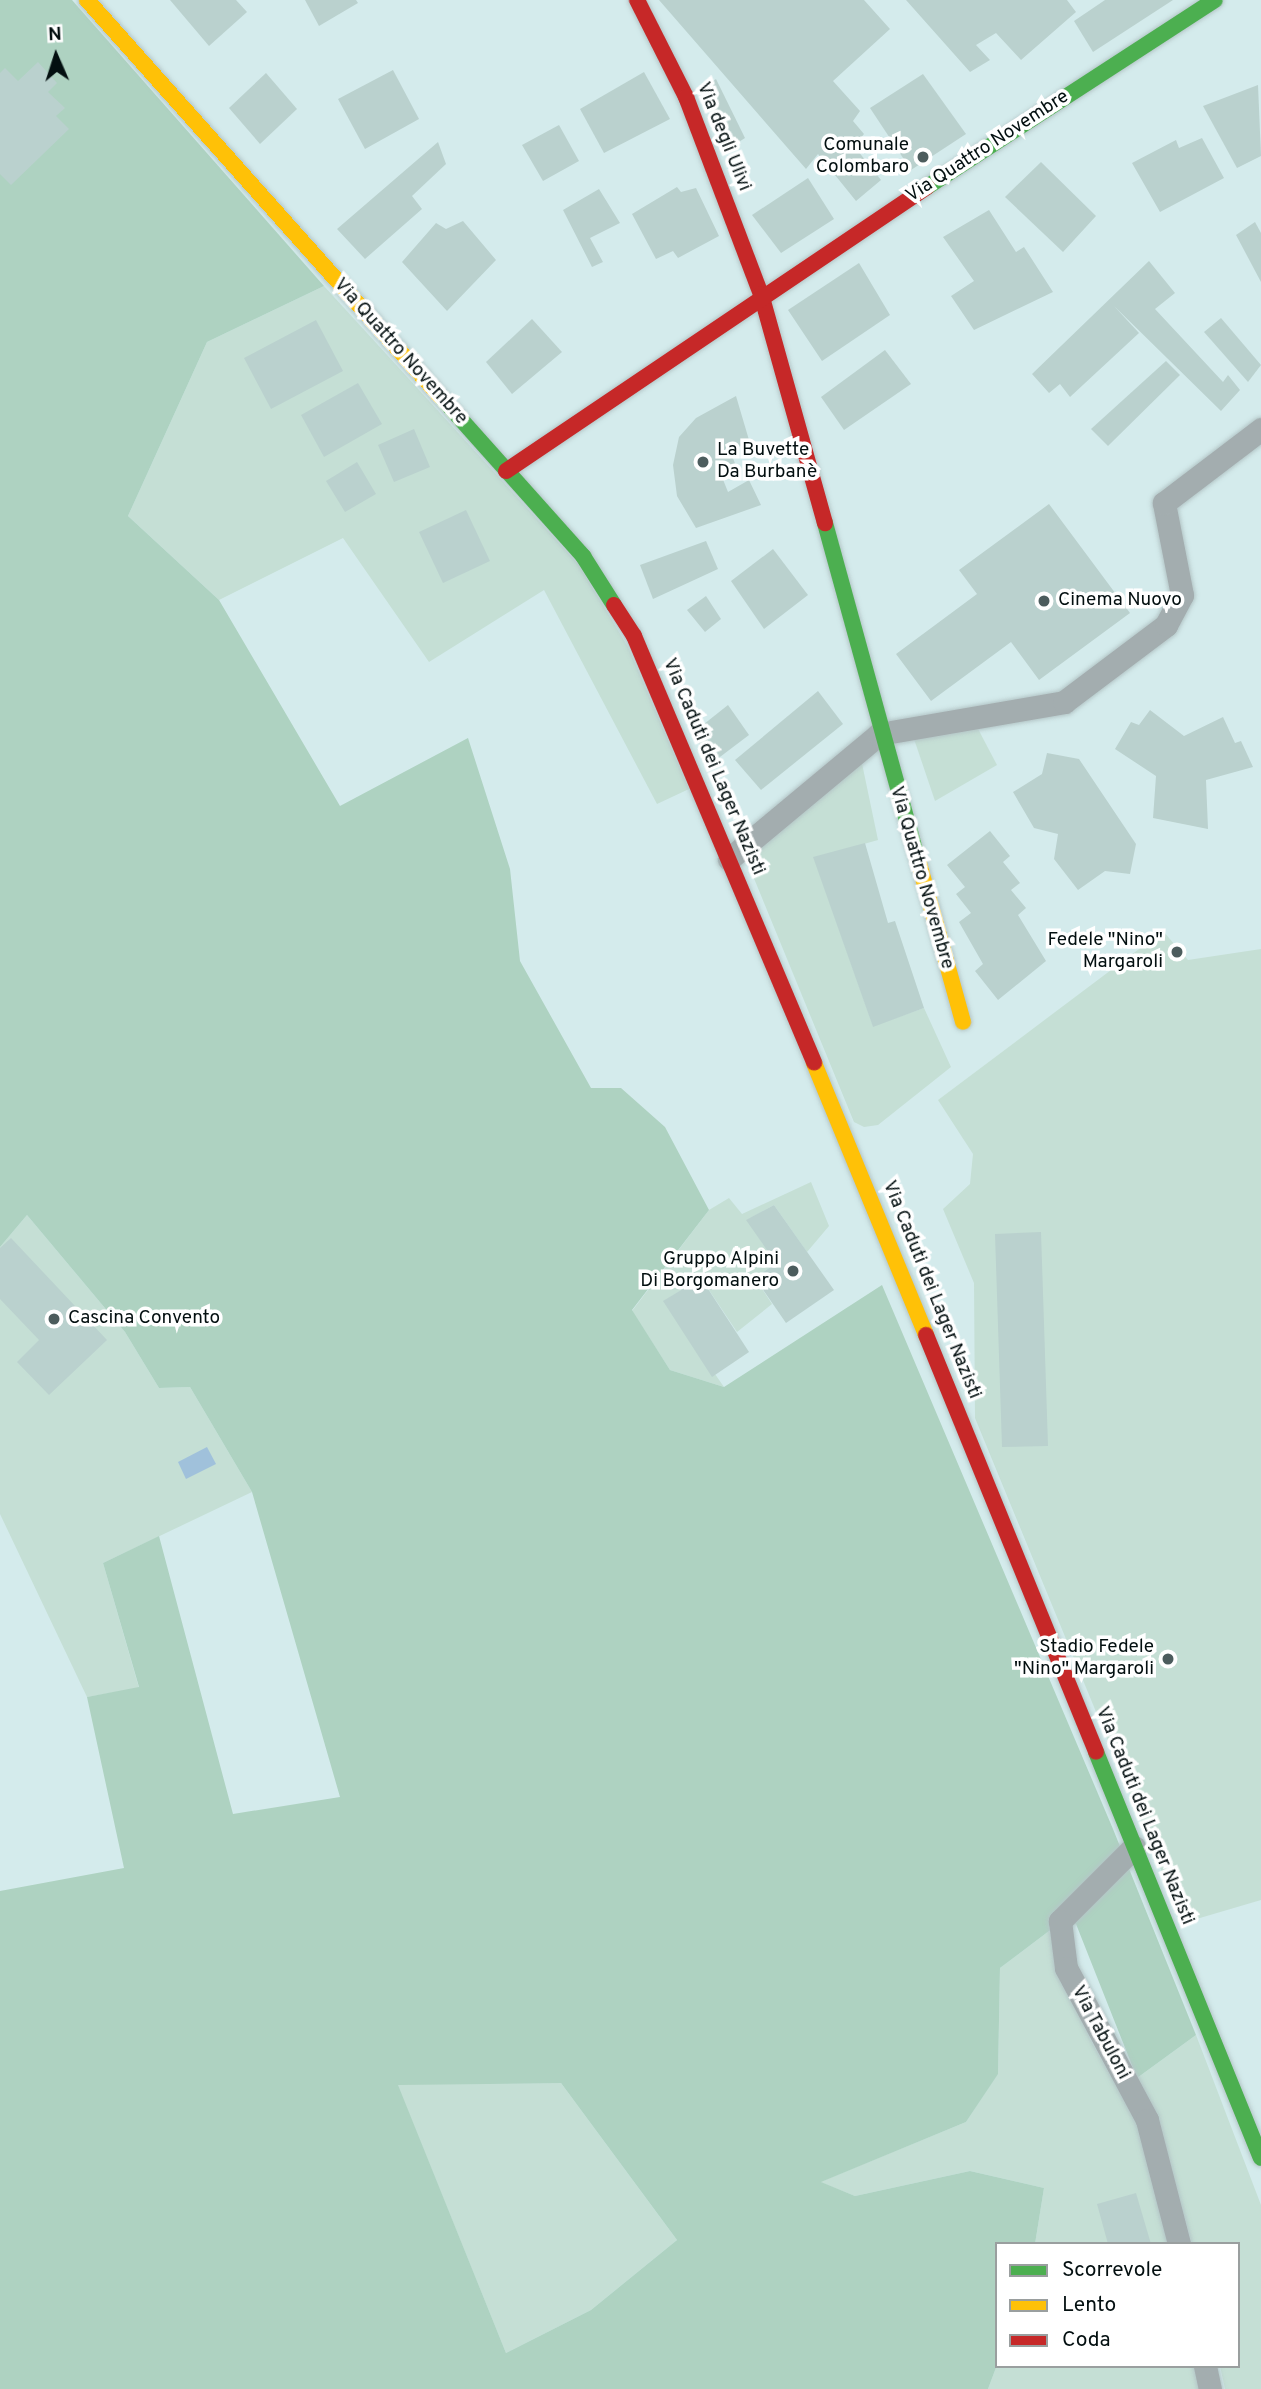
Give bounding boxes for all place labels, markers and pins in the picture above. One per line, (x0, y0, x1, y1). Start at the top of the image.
place label: Comunale Colombaro (816, 135, 909, 179)
marker: Comunale Colombaro (915, 149, 931, 165)
place label: La Buvette Da Burbanè (717, 440, 817, 484)
marker: La Buvette Da Burbanè (695, 454, 711, 470)
place label: Cinema Nuovo (1058, 590, 1182, 612)
marker: Cinema Nuovo (1036, 593, 1052, 609)
place label: Fedele "Nino" Margaroli (1048, 930, 1163, 974)
marker: Fedele "Nino" Margaroli (1169, 944, 1185, 960)
place label: Gruppo Alpini Di Borgomanero (640, 1249, 779, 1293)
marker: Gruppo Alpini Di Borgomanero (785, 1263, 801, 1279)
place label: Cascina Convento (68, 1308, 220, 1330)
marker: Cascina Convento (46, 1311, 62, 1327)
place label: Stadio Fedele "Nino" Margaroli (1014, 1637, 1154, 1681)
marker: Stadio Fedele "Nino" Margaroli (1160, 1651, 1176, 1667)

